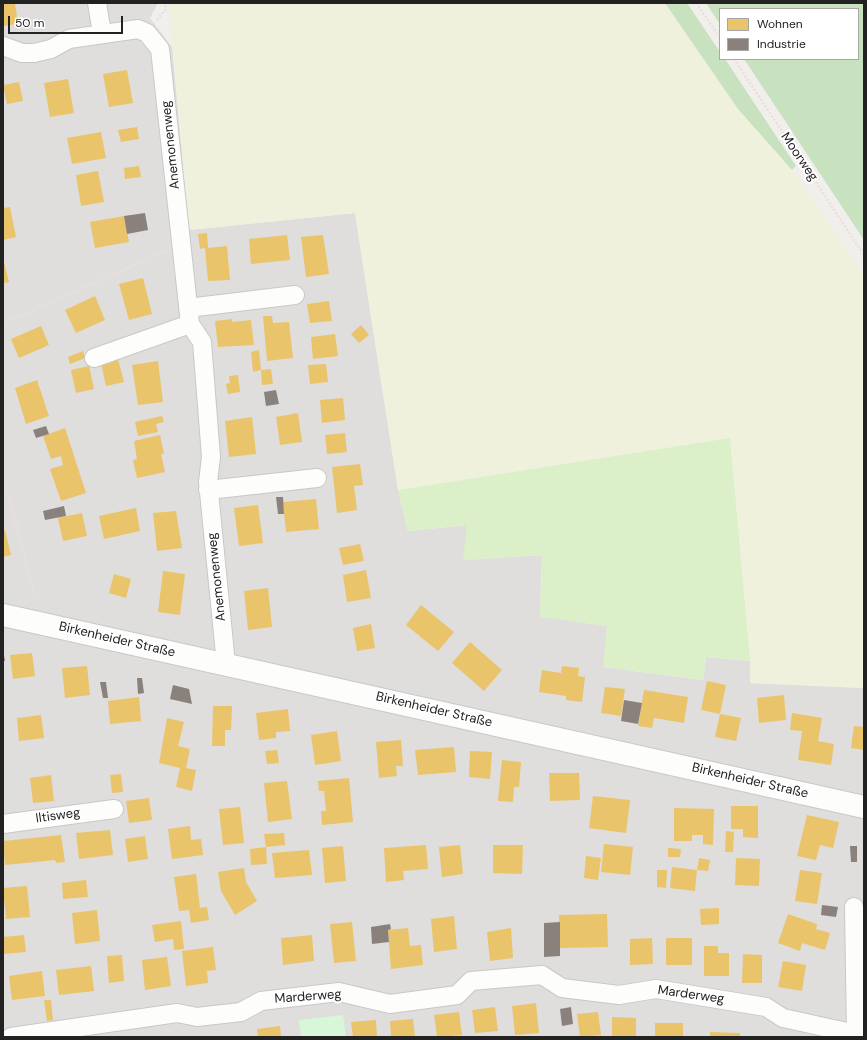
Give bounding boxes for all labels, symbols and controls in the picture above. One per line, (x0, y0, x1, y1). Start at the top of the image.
scale bar (10, 8, 125, 34)
legend (719, 8, 859, 60)
text: 50 m (15, 15, 44, 31)
text: Wohnen (757, 16, 803, 32)
text: Industrie (757, 36, 806, 52)
street label: Anemonenweg (159, 100, 183, 190)
street label: Moorweg (777, 130, 821, 184)
street label: Anemonenweg (205, 532, 229, 622)
street label: Birkenheider Straße (57, 619, 177, 661)
street label: Birkenheider Straße (374, 689, 494, 731)
street label: Birkenheider Straße (690, 760, 810, 802)
street label: Iltisweg (35, 805, 81, 827)
street label: Marderweg (657, 983, 725, 1007)
street label: Marderweg (274, 987, 342, 1007)

